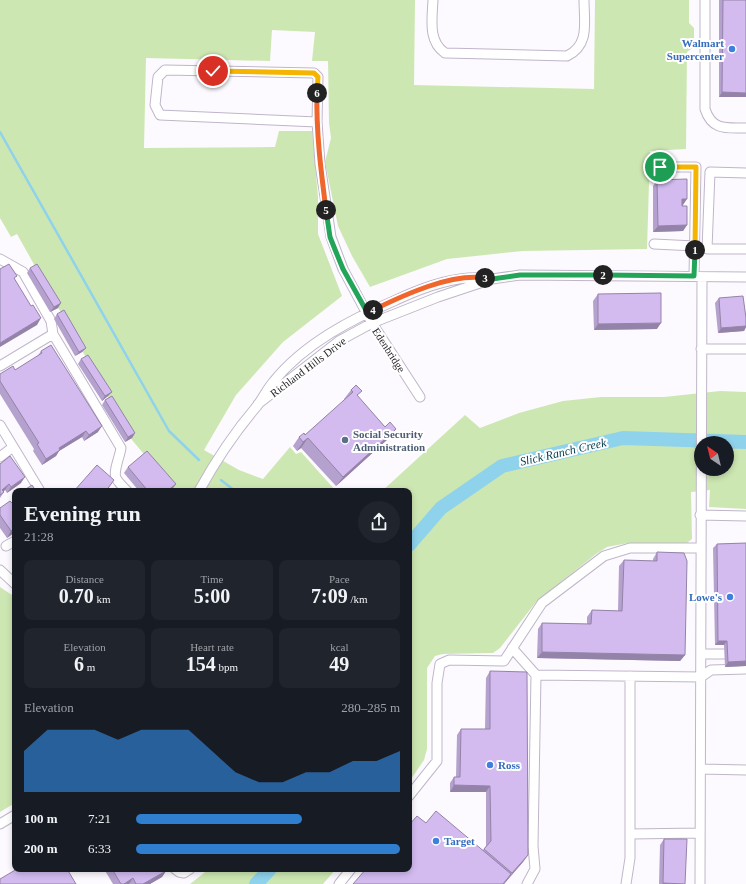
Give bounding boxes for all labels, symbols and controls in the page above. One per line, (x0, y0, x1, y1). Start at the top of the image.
place label: Walmart Supercenter (667, 37, 724, 62)
marker: Walmart Supercenter (727, 44, 737, 54)
pin (196, 54, 230, 88)
icon: check (202, 60, 224, 82)
pin: 6 (307, 83, 327, 103)
text: 6 (314, 87, 320, 99)
pin (643, 150, 677, 184)
icon: arrive (649, 156, 671, 178)
pin: 5 (316, 200, 336, 220)
text: 5 (323, 204, 329, 216)
pin: 1 (685, 240, 705, 260)
text: 1 (692, 244, 698, 256)
pin: 2 (593, 265, 613, 285)
pin: 3 (475, 268, 495, 288)
text: 2 (600, 269, 606, 281)
text: 3 (482, 272, 488, 284)
pin: 4 (363, 300, 383, 320)
text: 4 (370, 304, 376, 316)
street label: Edenbridge (370, 325, 408, 375)
street label: Richland Hills Drive (268, 335, 348, 399)
place label: Social Security Administration (353, 428, 425, 453)
marker: Social Security Administration (340, 435, 350, 445)
water label: Slick Ranch Creek (518, 435, 608, 469)
north arrow (694, 436, 734, 476)
map controls (694, 436, 734, 476)
text: Evening run (24, 501, 141, 526)
button: share (358, 501, 400, 543)
text: 21:28 (24, 529, 54, 544)
text: Distance (65, 573, 104, 585)
text: Time (201, 573, 223, 585)
text: Pace (329, 573, 350, 585)
text: 0.70 (59, 585, 94, 607)
text: 5:00 (194, 585, 230, 607)
text: 7:09 (311, 585, 348, 607)
place label: Lowe's (689, 591, 723, 603)
marker: Lowe's (725, 592, 735, 602)
text: km (94, 593, 111, 605)
text: /km (348, 593, 368, 605)
text: Elevation (64, 641, 106, 653)
text: Heart rate (190, 641, 234, 653)
text: kcal (330, 641, 348, 653)
text: 6 (74, 653, 84, 675)
text: 154 (186, 653, 216, 675)
text: 49 (329, 653, 349, 675)
text: m (84, 661, 95, 673)
text: bpm (216, 661, 238, 673)
text: Elevation (24, 700, 74, 715)
text: 280–285 m (341, 700, 400, 715)
place label: Ross (498, 759, 521, 771)
marker: Ross (485, 760, 495, 770)
text: 100 m (24, 811, 58, 826)
text: 7:21 (88, 811, 111, 826)
place label: Target (444, 835, 475, 847)
marker: Target (431, 836, 441, 846)
text: 200 m (24, 841, 58, 856)
text: 6:33 (88, 841, 111, 856)

